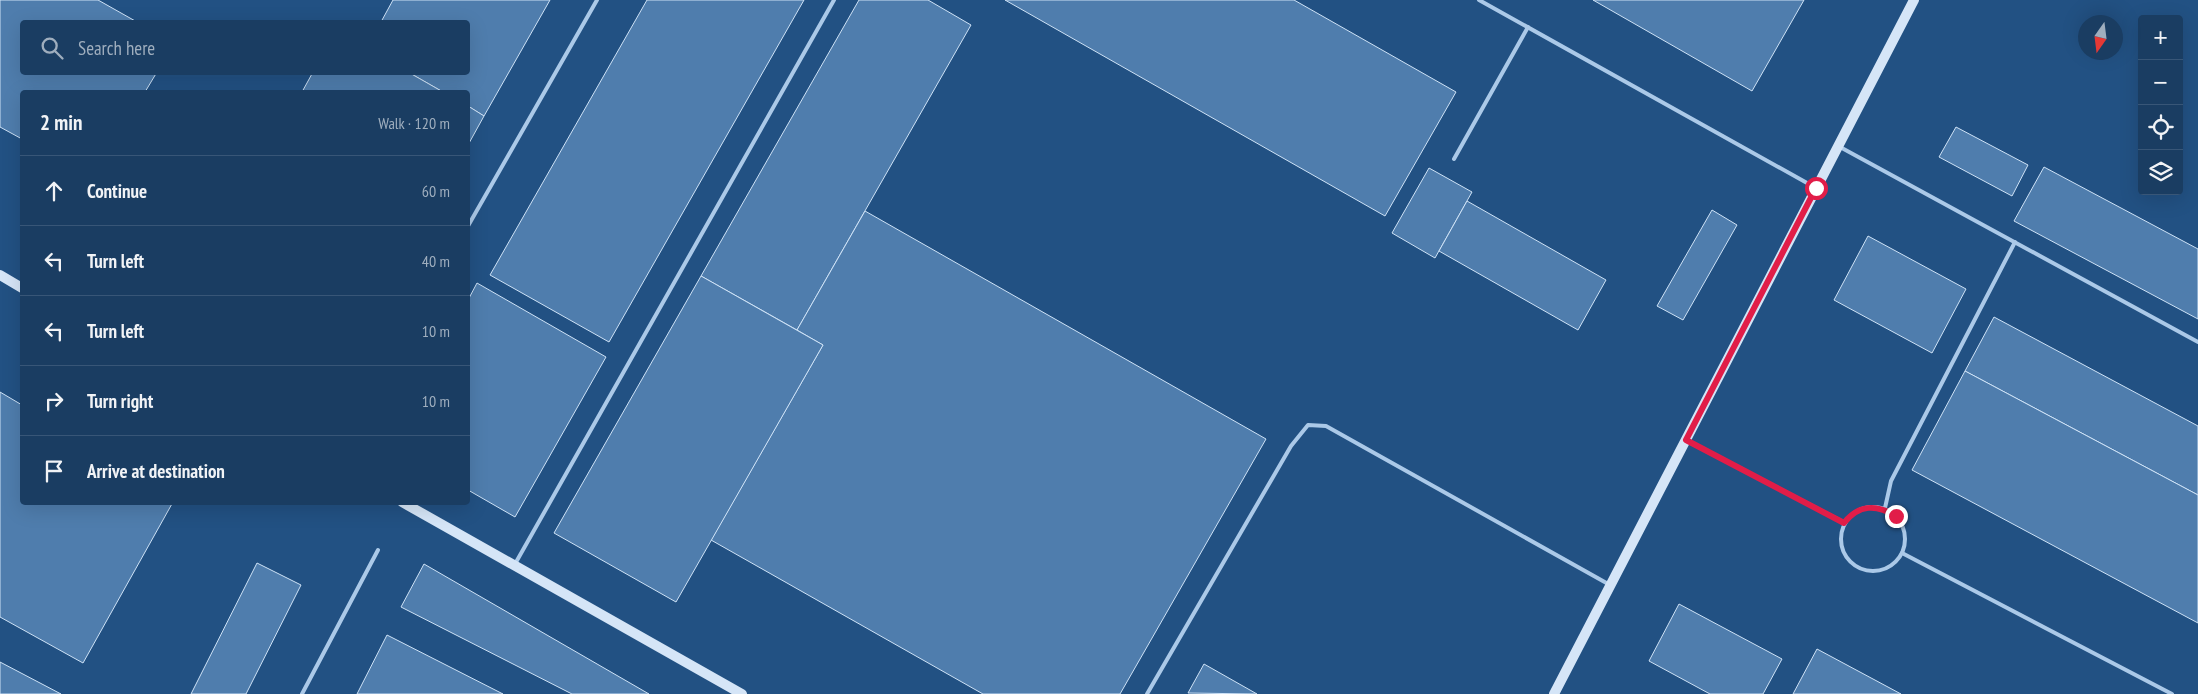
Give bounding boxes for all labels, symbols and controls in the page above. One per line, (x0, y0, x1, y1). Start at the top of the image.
north arrow (2078, 15, 2123, 60)
map controls (2138, 15, 2183, 195)
button: + (2138, 15, 2183, 60)
search box (20, 20, 470, 75)
icon: search (38, 34, 66, 62)
text: Search here (78, 36, 155, 60)
button: − (2138, 60, 2183, 105)
button: locate (2138, 105, 2183, 150)
text: 2 min (40, 109, 82, 136)
text: Walk · 120 m (378, 113, 450, 133)
button: layers (2138, 150, 2183, 195)
icon: ahead (40, 177, 68, 205)
route start (1805, 177, 1828, 200)
text: Continue (87, 179, 147, 203)
text: 60 m (422, 181, 450, 201)
icon: left (40, 247, 68, 275)
text: Turn left (87, 249, 144, 273)
text: 40 m (422, 251, 450, 271)
icon: left (40, 317, 68, 345)
text: Turn left (87, 319, 144, 343)
text: 10 m (422, 321, 450, 341)
icon: right (40, 387, 68, 415)
text: Turn right (87, 389, 153, 413)
text: 10 m (422, 391, 450, 411)
icon: arrive (40, 457, 68, 485)
text: Arrive at destination (87, 459, 225, 483)
route end (1885, 505, 1908, 528)

